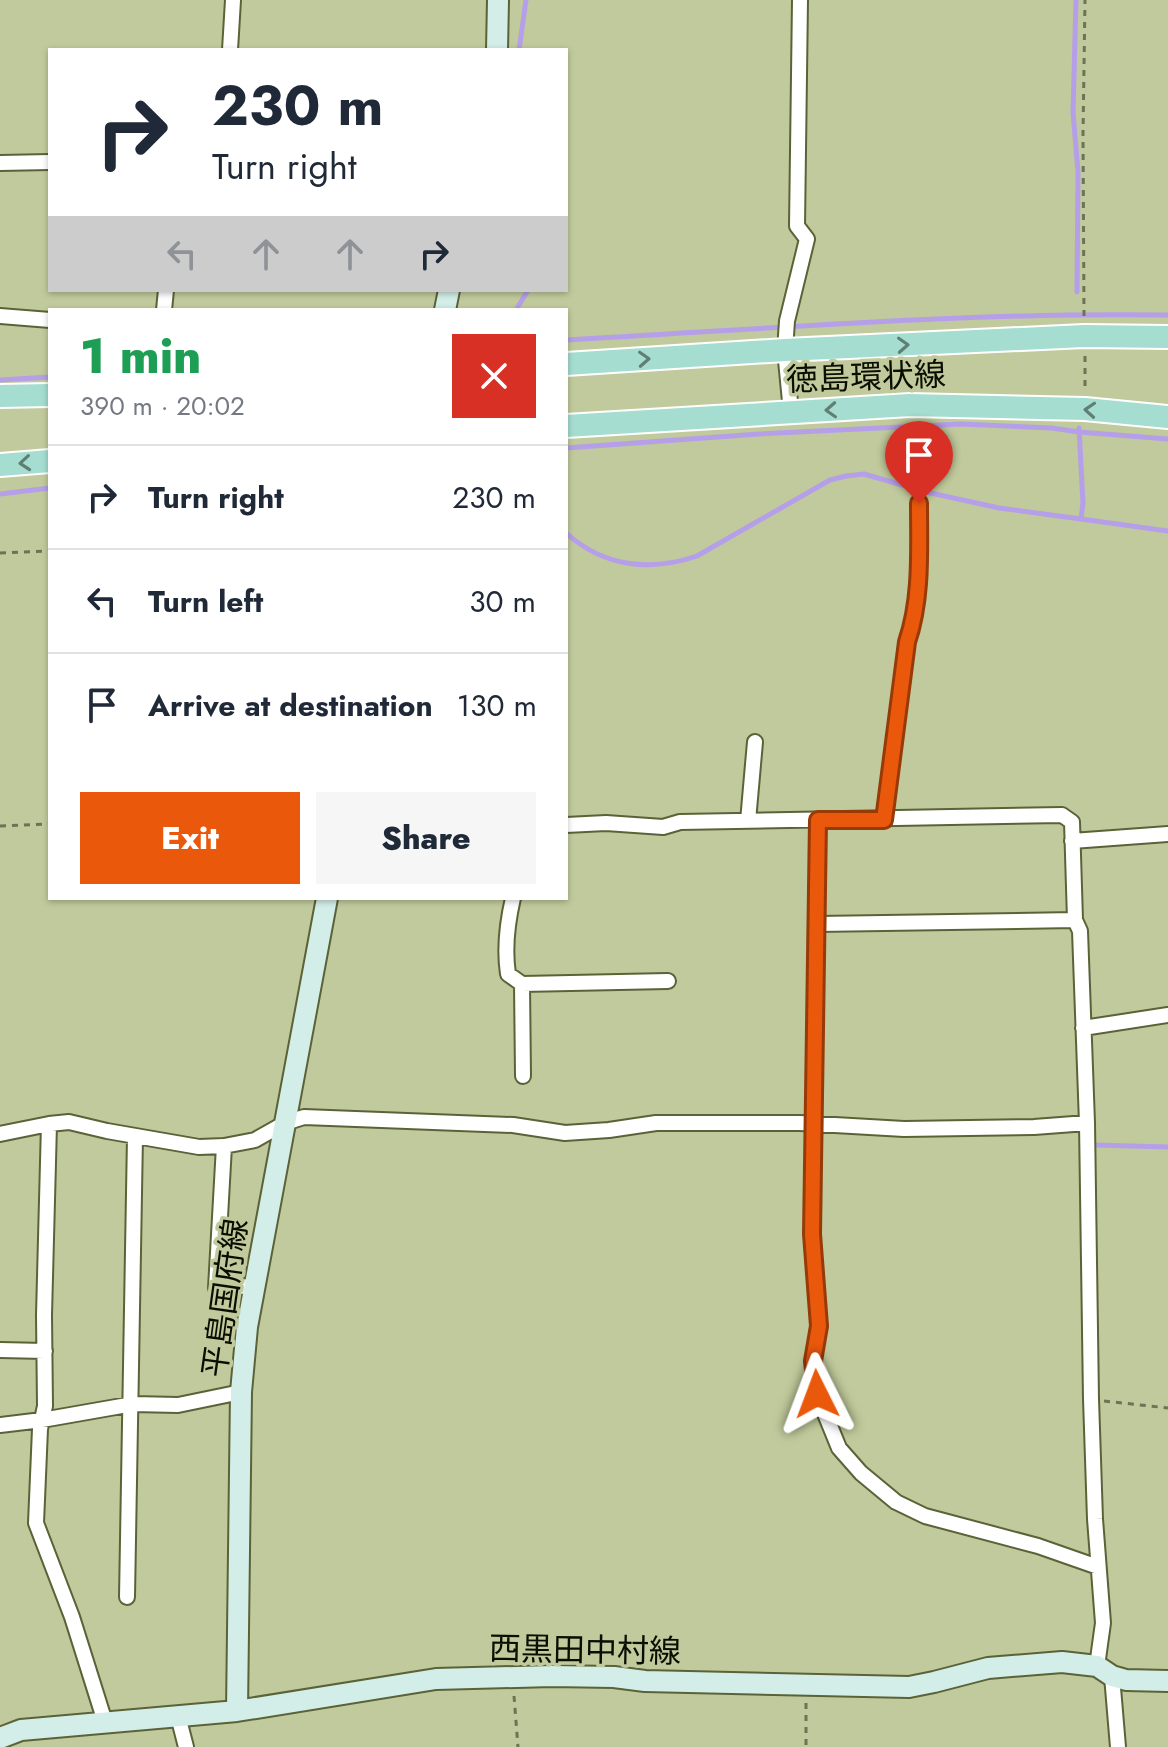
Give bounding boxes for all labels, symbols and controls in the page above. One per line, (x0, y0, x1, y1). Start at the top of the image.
text: 230 m (212, 65, 383, 146)
icon: right (80, 80, 184, 184)
text: Turn right (212, 140, 357, 192)
icon: left (160, 232, 204, 276)
icon: ahead (244, 232, 288, 276)
icon: ahead (328, 232, 372, 276)
icon: right (412, 232, 456, 276)
text: 1 min (80, 322, 201, 391)
button: close (452, 334, 536, 418)
one-way arrow (897, 337, 910, 354)
one-way arrow (638, 351, 651, 368)
street label: 徳島環状線 (785, 351, 947, 403)
text: 390 m · 20:02 (80, 387, 245, 425)
one-way arrow (824, 401, 837, 418)
one-way arrow (1083, 402, 1096, 419)
pin (885, 421, 953, 503)
icon: arrive (897, 433, 941, 477)
one-way arrow (18, 454, 31, 471)
icon: right (80, 475, 124, 519)
text: Turn right (148, 476, 284, 519)
text: 230 m (452, 476, 536, 519)
icon: left (80, 579, 124, 623)
text: Turn left (148, 580, 263, 623)
text: 30 m (469, 580, 536, 623)
icon: arrive (80, 683, 124, 727)
text: Arrive at destination (148, 684, 433, 727)
text: 130 m (457, 684, 537, 727)
button: Exit (80, 792, 300, 884)
button: Share (316, 792, 536, 884)
street label: 平島国府線 (191, 1216, 259, 1380)
position arrow (775, 1352, 859, 1436)
street label: 西黒田中村線 (489, 1625, 681, 1675)

